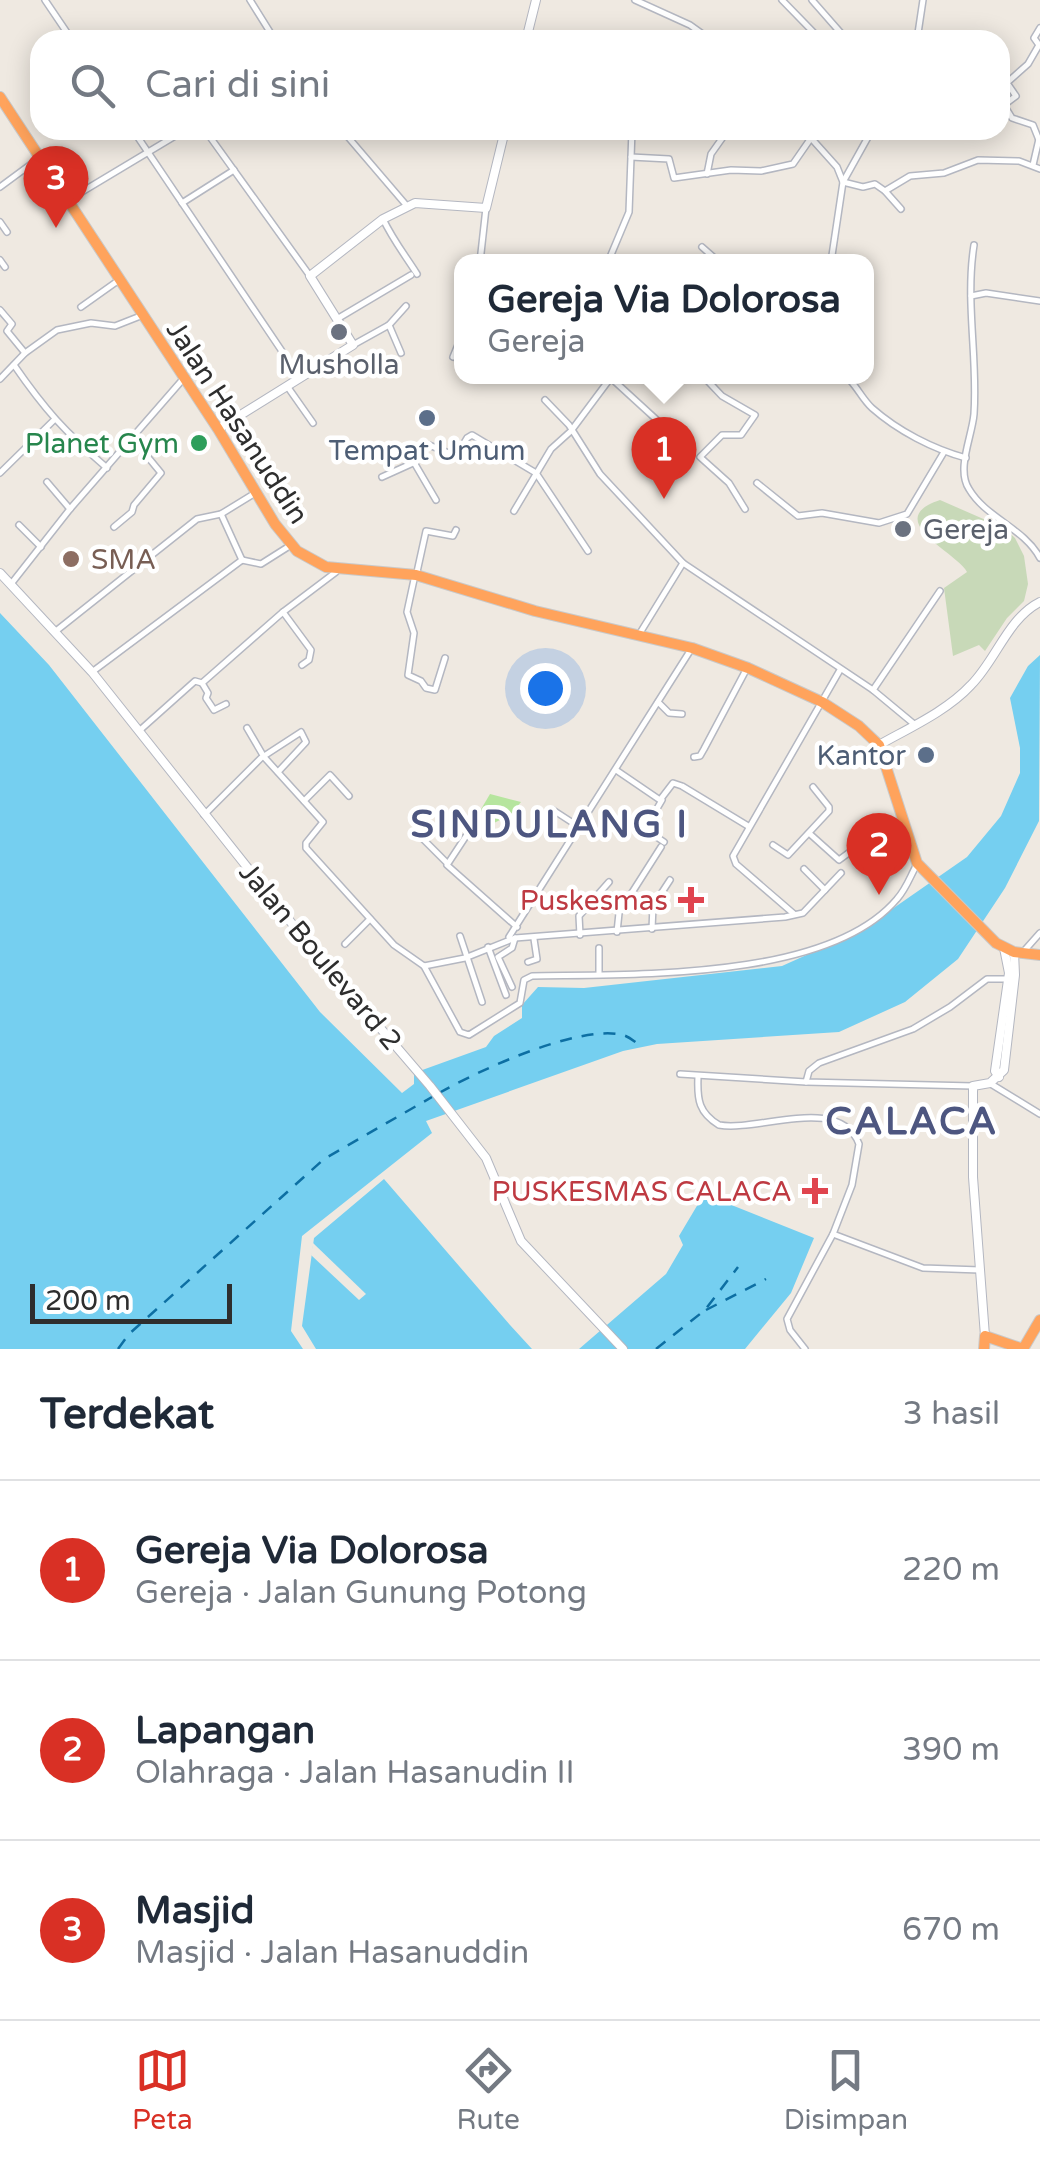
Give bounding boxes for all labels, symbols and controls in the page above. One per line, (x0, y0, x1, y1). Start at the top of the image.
search box (30, 30, 1010, 140)
icon: search (65, 58, 120, 113)
text: Cari di sini (145, 62, 330, 108)
pin: 3 (23, 146, 88, 228)
popup (454, 254, 874, 384)
text: Gereja Via Dolorosa (487, 277, 841, 323)
street label: Jalan Hasanuddin (159, 315, 315, 530)
marker: Musholla (328, 321, 350, 343)
text: Gereja (487, 323, 586, 361)
place label: Musholla (279, 348, 399, 382)
marker: Tempat Umum (416, 407, 438, 429)
pin: 1 (632, 416, 696, 499)
place label: Planet Gym (25, 427, 179, 461)
marker: Planet Gym (188, 432, 210, 454)
place label: Tempat Umum (329, 434, 525, 468)
place label: Gereja (923, 513, 1009, 547)
marker: Gereja (892, 518, 914, 540)
place label: SMA (91, 543, 156, 577)
marker: SMA (60, 548, 82, 570)
your location (520, 663, 571, 714)
place label: Kantor (817, 739, 906, 773)
marker: Kantor (915, 744, 937, 766)
district label: SINDULANG I (410, 802, 690, 848)
pin: 2 (846, 812, 912, 895)
street label: Jalan Boulevard 2 (232, 856, 409, 1058)
place label: Puskesmas (520, 884, 668, 918)
marker: Puskesmas (678, 887, 704, 913)
district label: CALACA (825, 1099, 999, 1145)
place label: PUSKESMAS CALACA (492, 1175, 792, 1209)
marker: PUSKESMAS CALACA (802, 1178, 828, 1204)
scale bar (30, 1279, 232, 1324)
text: 200 m (45, 1284, 131, 1318)
text: Terdekat (40, 1389, 214, 1440)
text: 3 hasil (903, 1395, 1000, 1433)
text: Gereja Via Dolorosa (135, 1528, 489, 1574)
text: 1 (62, 1551, 83, 1589)
text: 220 m (902, 1551, 1000, 1589)
text: Gereja · Jalan Gunung Potong (135, 1574, 587, 1612)
text: Lapangan (135, 1708, 315, 1754)
text: 2 (62, 1731, 83, 1769)
text: 390 m (902, 1731, 1000, 1769)
text: Olahraga · Jalan Hasanudin II (135, 1754, 575, 1792)
text: Masjid (135, 1888, 254, 1934)
text: 3 (62, 1911, 83, 1949)
text: 670 m (902, 1911, 1000, 1949)
text: Masjid · Jalan Hasanuddin (135, 1934, 529, 1972)
tab: Peta (132, 2043, 193, 2137)
tab: Rute (457, 2043, 520, 2137)
tab: Disimpan (784, 2043, 908, 2137)

